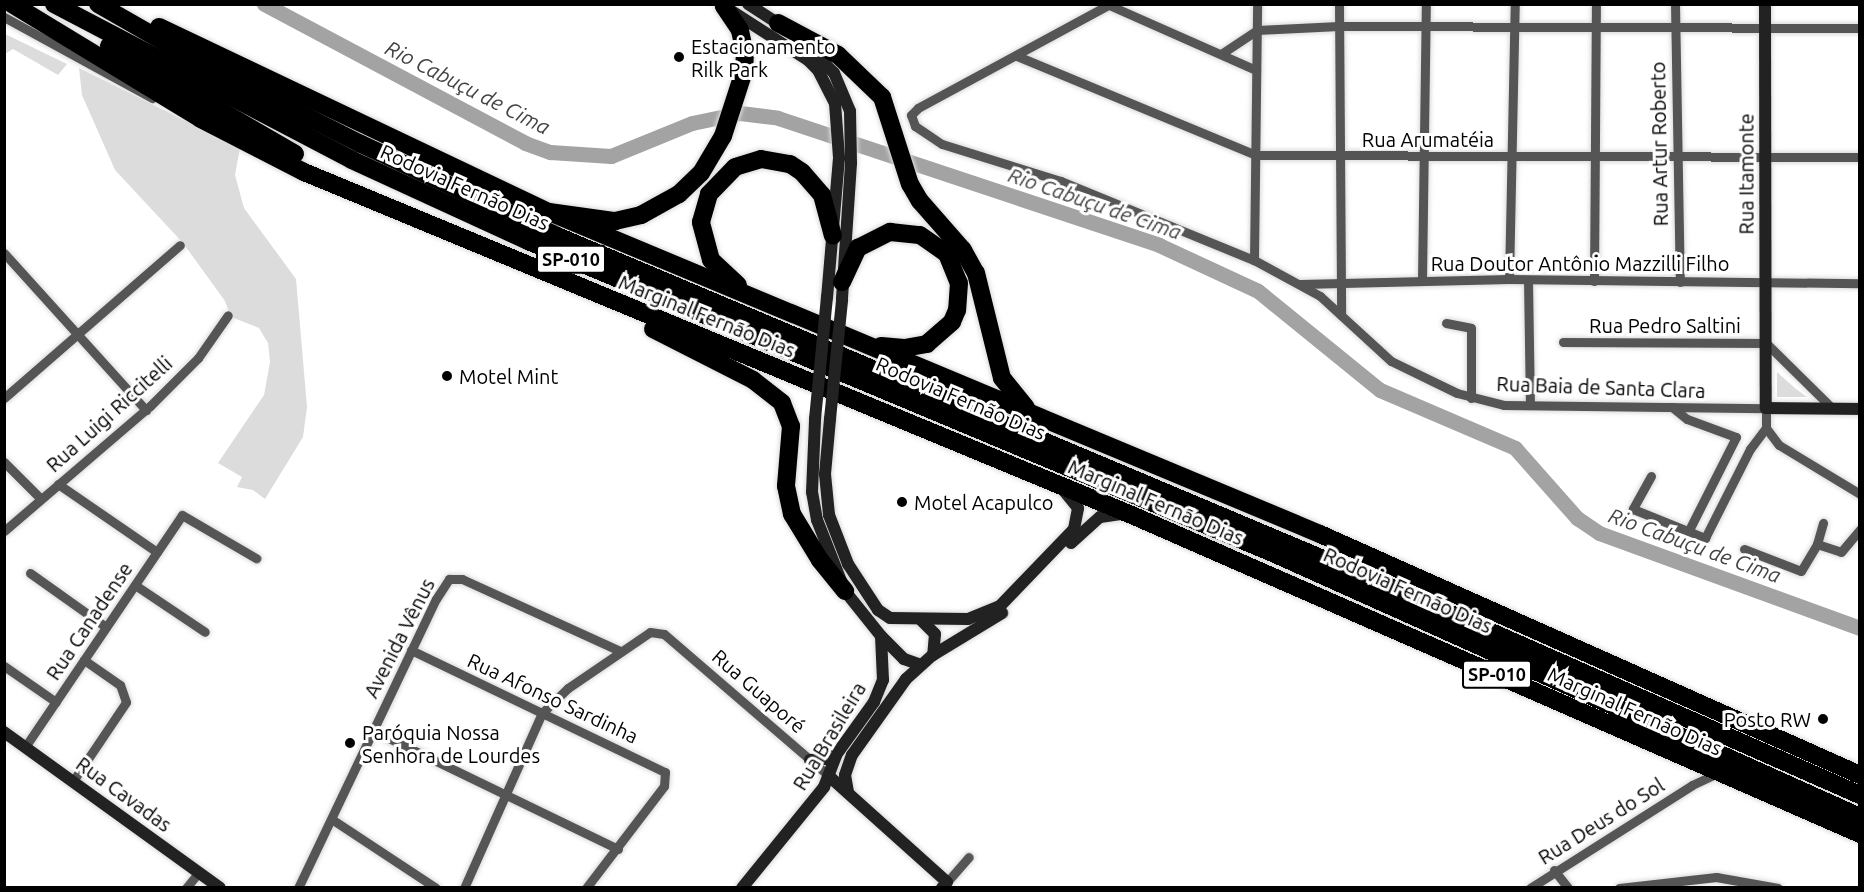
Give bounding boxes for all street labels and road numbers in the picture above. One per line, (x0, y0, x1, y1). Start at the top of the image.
street label: Rua Artur Roberto (1646, 61, 1672, 227)
street label: Rua Itamonte (1734, 113, 1758, 235)
street label: Rua Arumatéia (1362, 127, 1494, 151)
street label: Rodovia Fernão Dias (377, 139, 553, 235)
road number: SP-010 (535, 244, 607, 274)
street label: Rua Doutor Antônio Mazzilli Filho (1431, 251, 1729, 275)
street label: Marginal Fernão Dias (615, 270, 799, 362)
street label: Rua Pedro Saltini (1589, 313, 1741, 337)
street label: Rua Luigi Riccitelli (41, 351, 177, 477)
street label: Rodovia Fernão Dias (873, 351, 1049, 445)
street label: Rua Baia de Santa Clara (1496, 371, 1706, 403)
street label: Marginal Fernão Dias (1065, 454, 1247, 550)
street label: Rodovia Fernão Dias (1320, 542, 1496, 638)
street label: Rua Canadense (41, 558, 137, 684)
street label: Avenida Vênus (359, 574, 439, 702)
street label: Rua Guaporé (707, 644, 811, 738)
street label: Rua Afonso Sardinha (464, 648, 642, 748)
road number: SP-010 (1461, 659, 1533, 689)
street label: Marginal Fernão Dias (1544, 662, 1726, 760)
street label: Rua Brasileira (787, 678, 871, 794)
street label: Rua Cavadas (72, 751, 176, 837)
street label: Rua Deus do Sol (1534, 773, 1668, 869)

